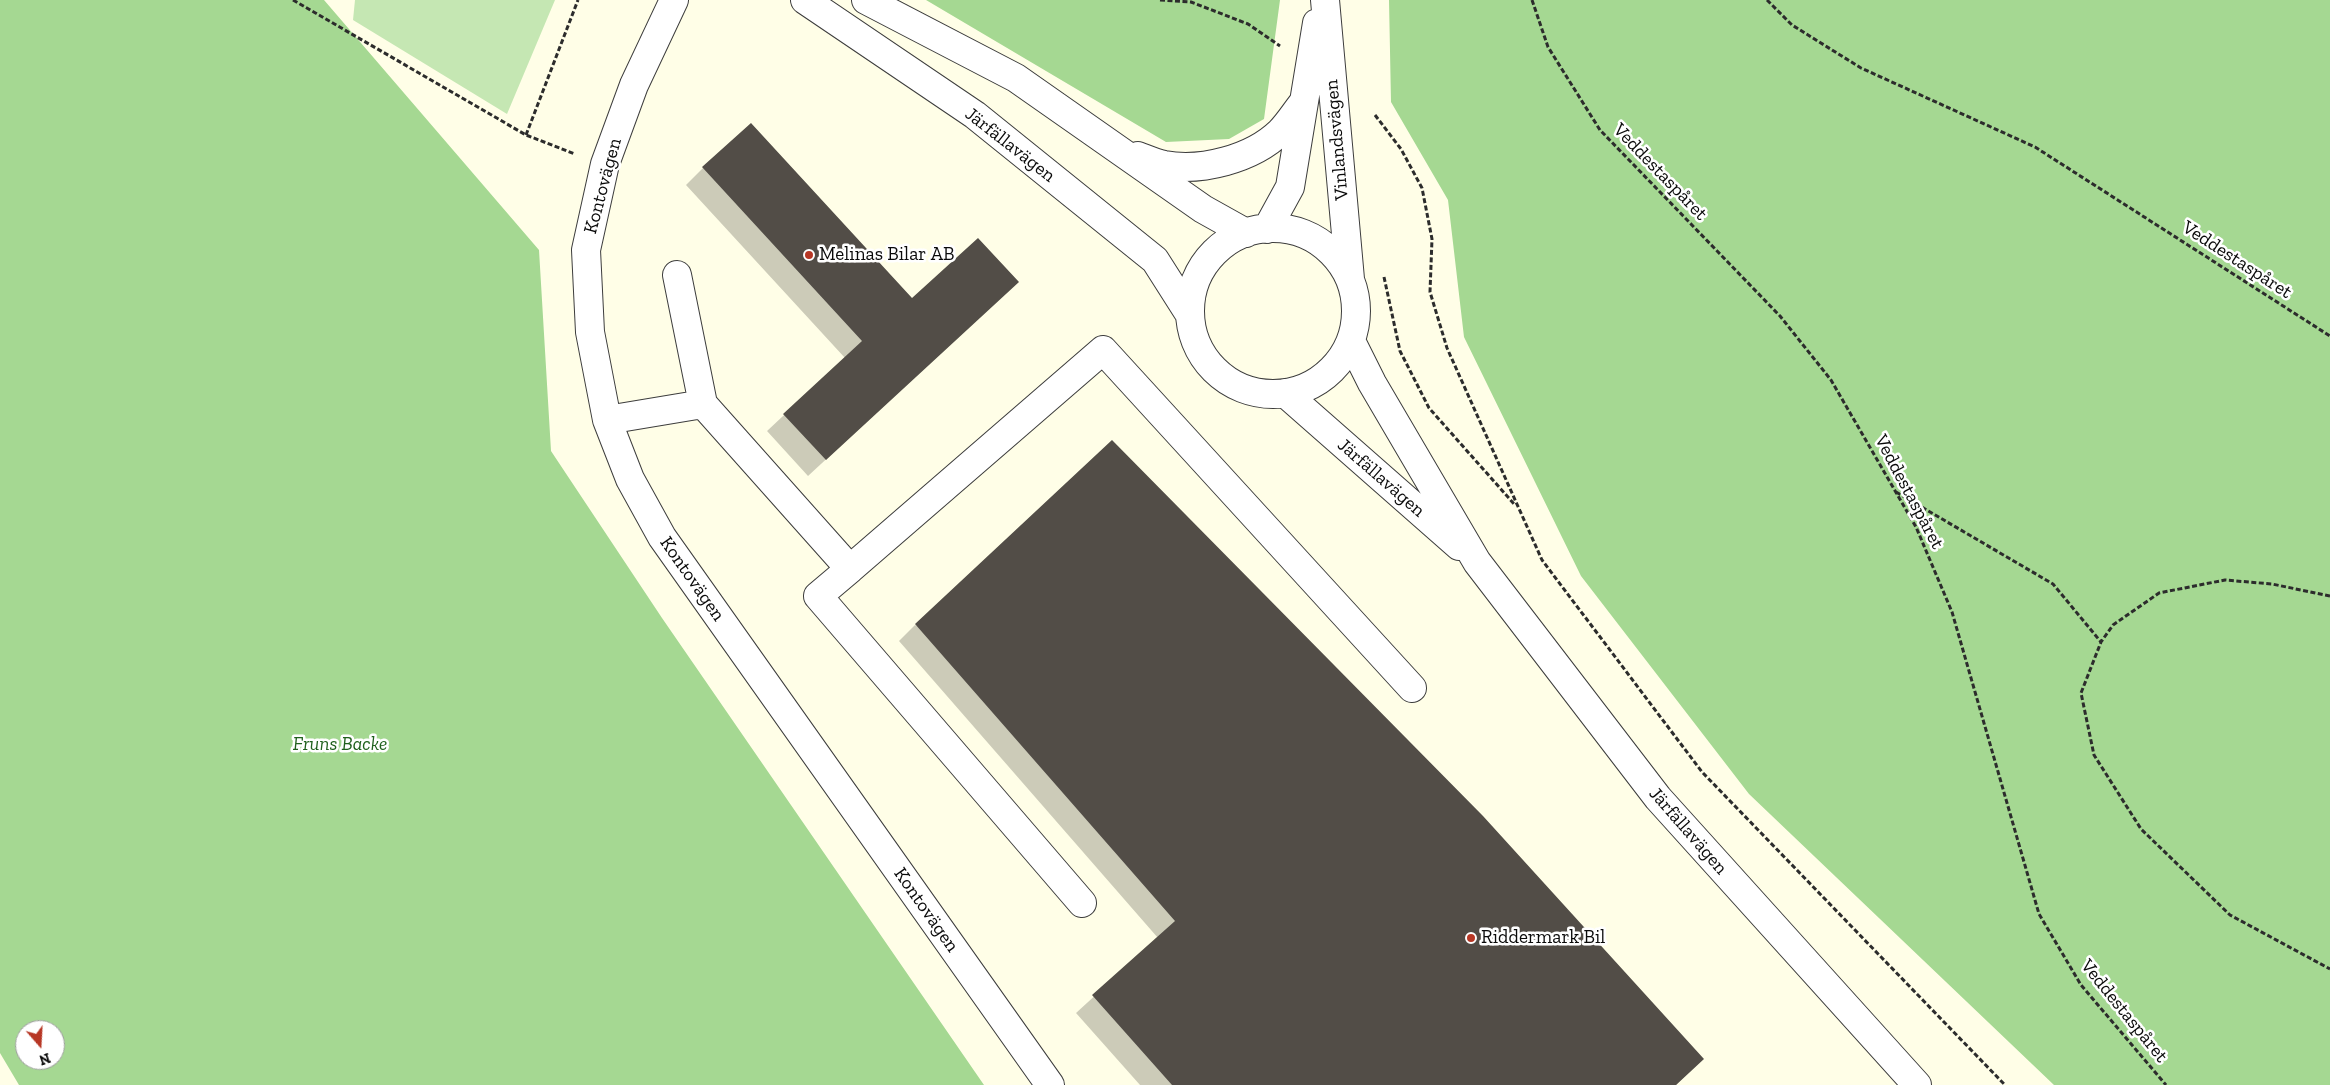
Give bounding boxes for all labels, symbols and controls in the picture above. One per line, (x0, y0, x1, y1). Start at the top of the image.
street label: Vinlandsvägen (1320, 79, 1354, 201)
street label: Järfällavägen (960, 103, 1060, 187)
street label: Veddestaspåret (1608, 119, 1712, 225)
street label: Kontovägen (579, 136, 627, 236)
street label: Veddestaspåret (2178, 216, 2296, 304)
place label: Melinas Bilar AB (819, 244, 954, 266)
marker: Melinas Bilar AB (803, 249, 815, 261)
street label: Veddestaspåret (1869, 431, 1949, 553)
street label: Järfällavägen (1333, 434, 1429, 522)
street label: Kontovägen (655, 532, 729, 626)
park label: Fruns Backe (293, 734, 387, 756)
street label: Järfällavägen (1644, 783, 1732, 879)
street label: Kontovägen (889, 863, 963, 957)
place label: Riddermark Bil (1481, 927, 1605, 949)
marker: Riddermark Bil (1465, 932, 1477, 944)
street label: Veddestaspåret (2075, 955, 2173, 1067)
north arrow (15, 1020, 65, 1070)
text: N (37, 1049, 53, 1068)

